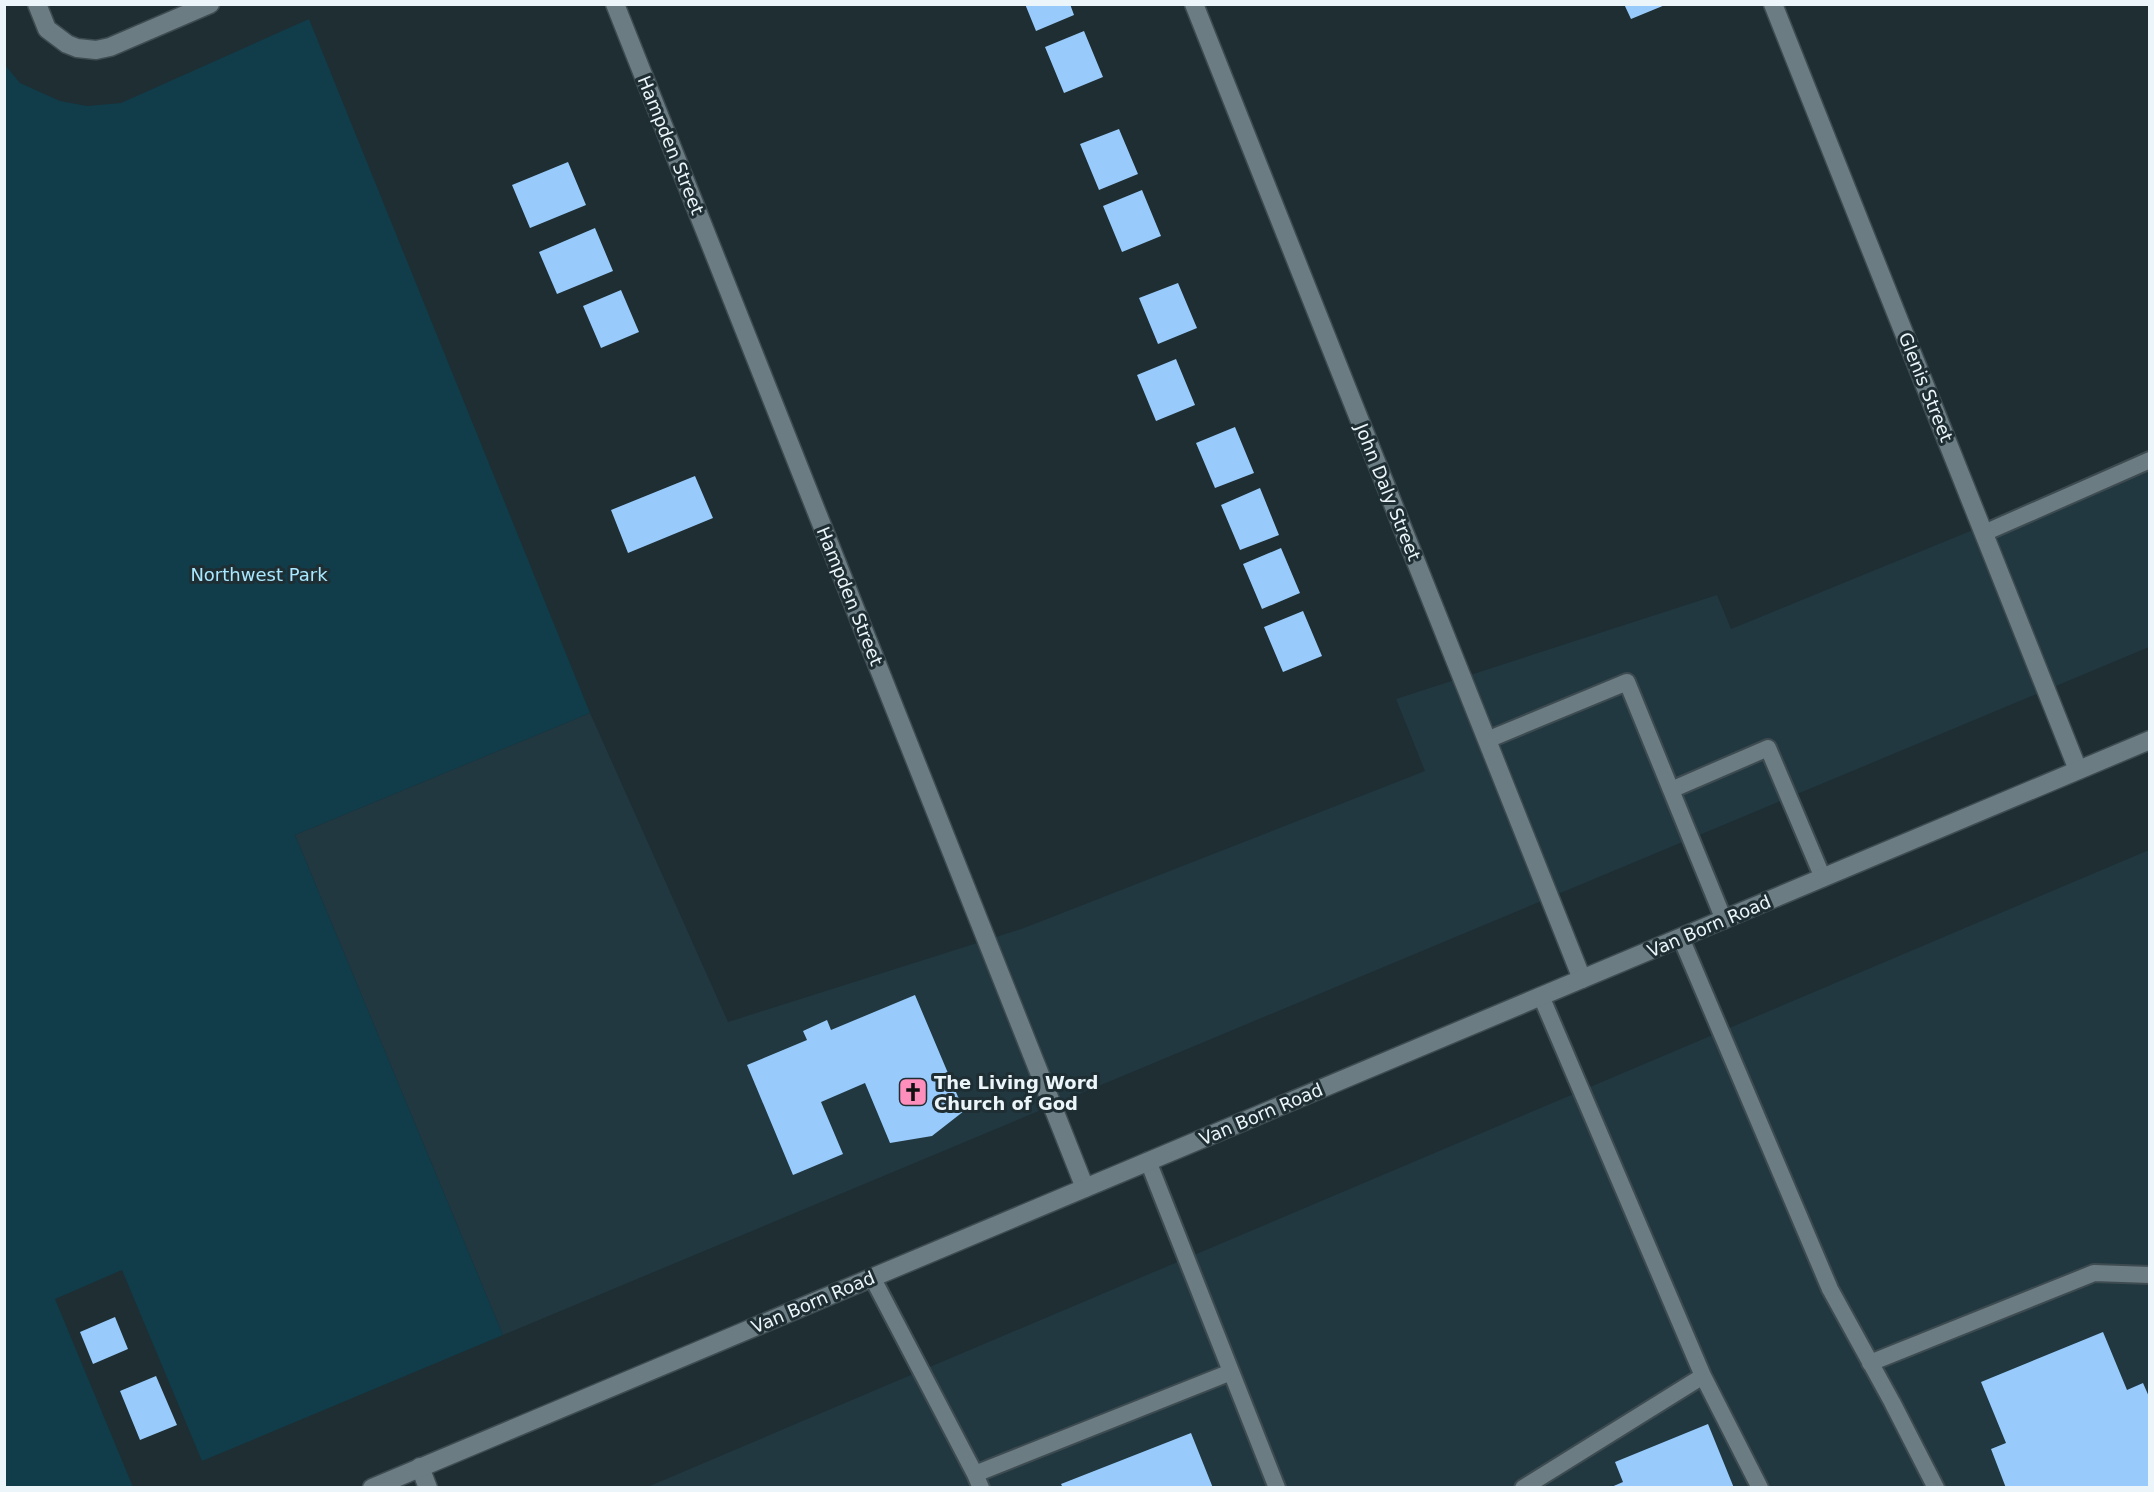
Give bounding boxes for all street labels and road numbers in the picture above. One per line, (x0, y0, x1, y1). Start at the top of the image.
street label: Hampden Street (634, 73, 708, 217)
street label: Glenis Street (1894, 329, 1958, 445)
street label: John Daly Street (1351, 420, 1425, 564)
street label: Hampden Street (813, 524, 887, 668)
street label: Van Born Road (1644, 891, 1774, 961)
street label: Van Born Road (1196, 1079, 1326, 1149)
street label: Van Born Road (748, 1267, 878, 1337)

